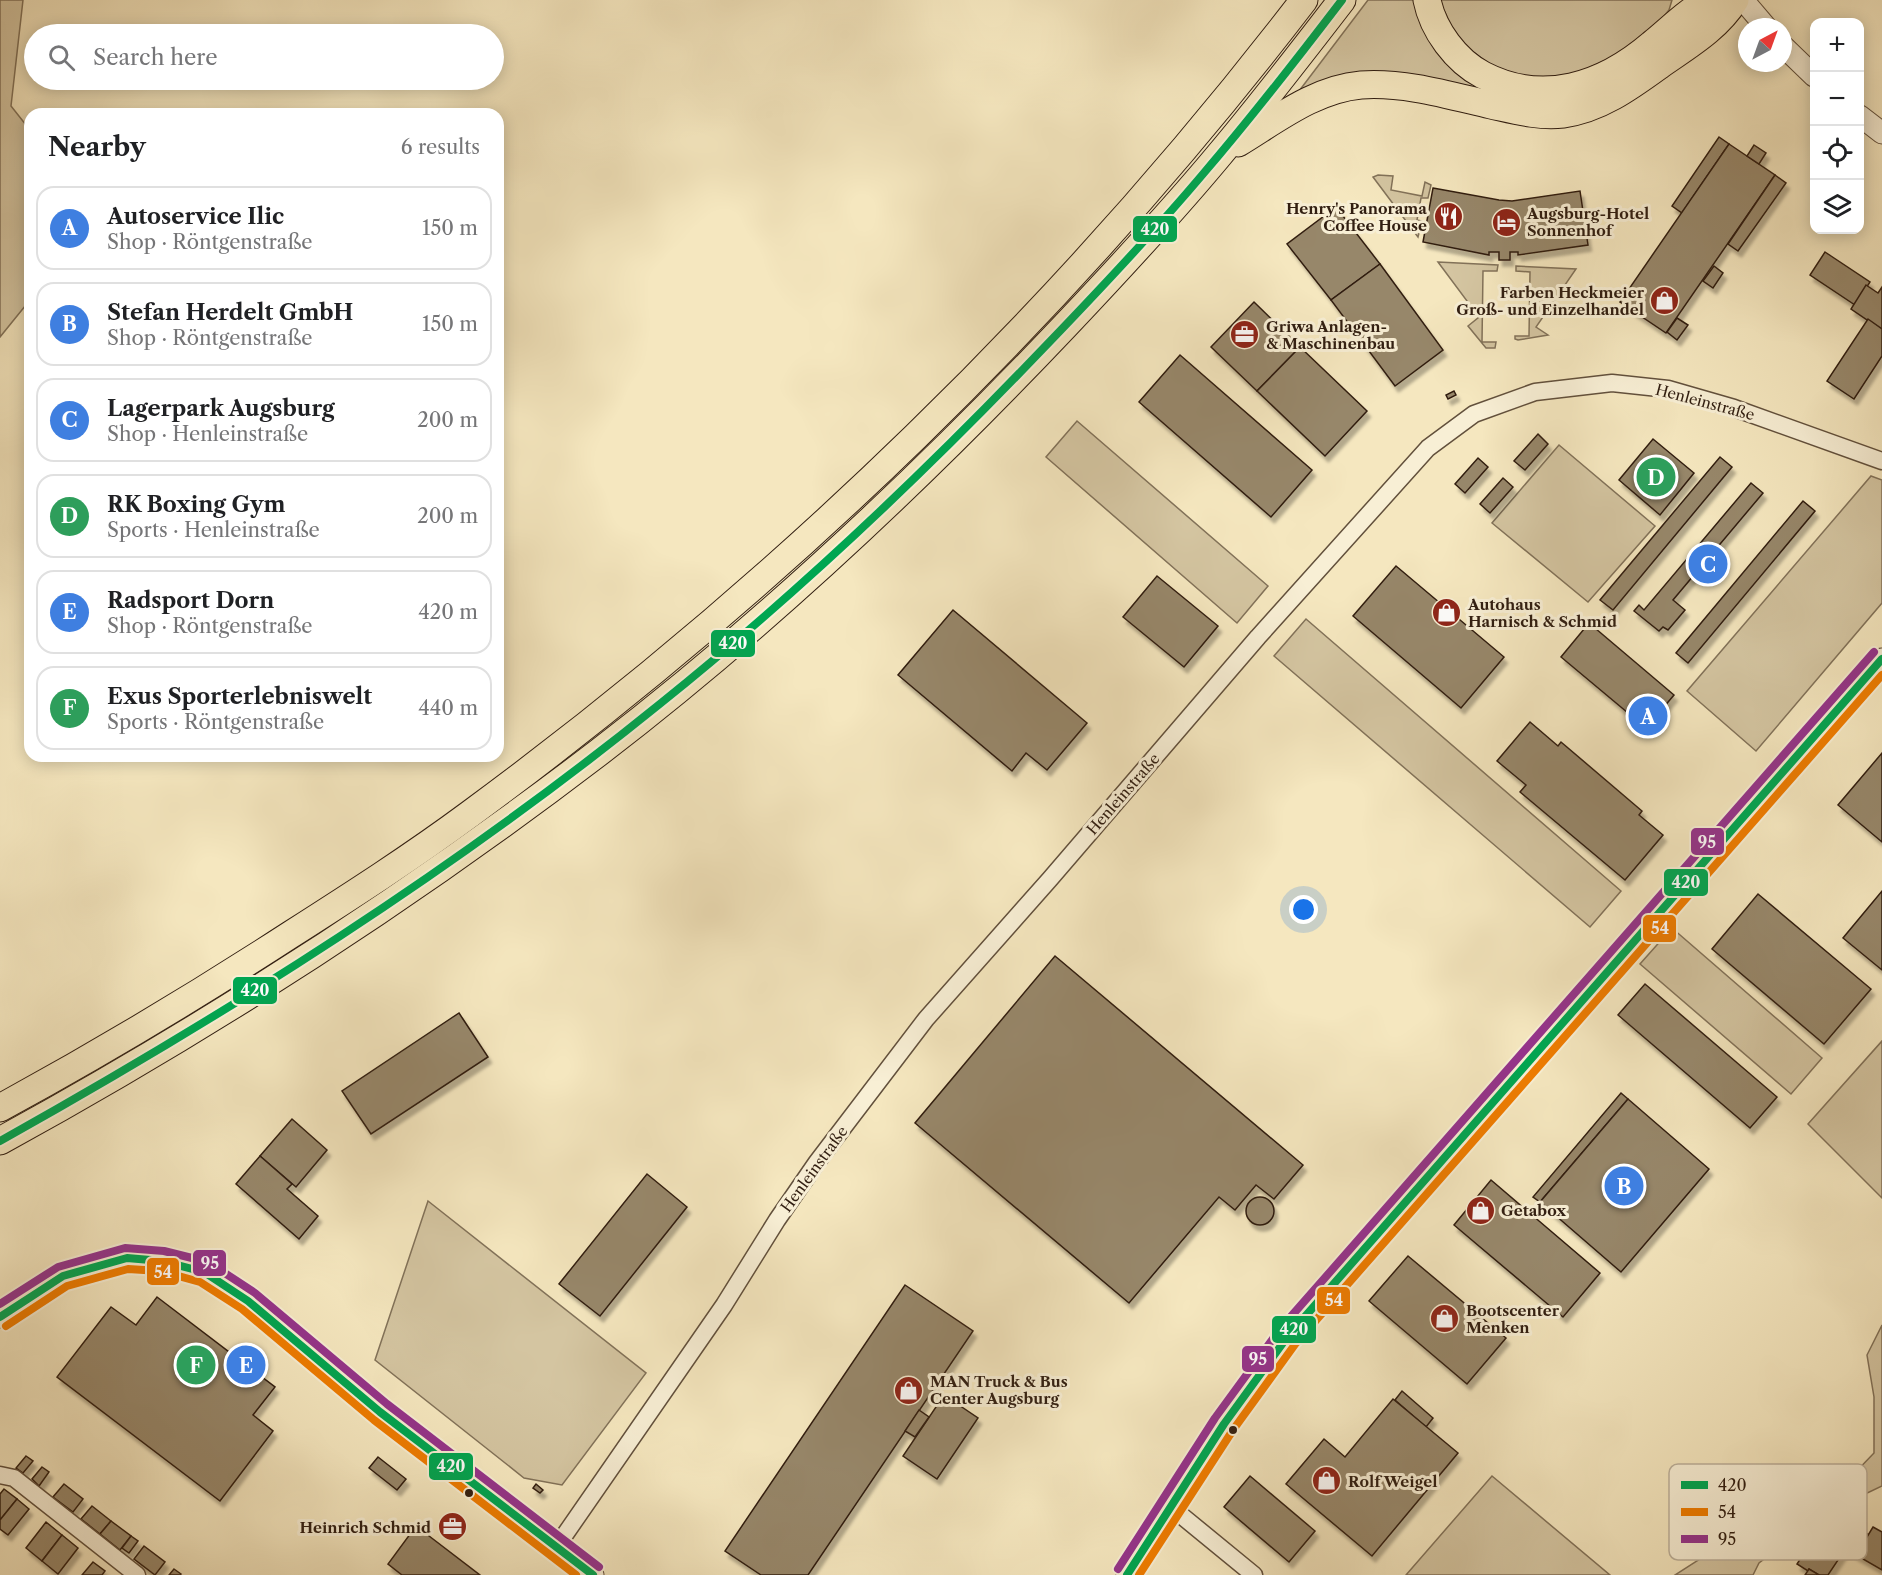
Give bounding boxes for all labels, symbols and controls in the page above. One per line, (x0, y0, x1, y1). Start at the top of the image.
north arrow (1738, 18, 1792, 72)
map controls (1810, 18, 1864, 234)
button: + (1810, 18, 1864, 72)
search box (24, 24, 504, 90)
icon: search (45, 41, 78, 74)
text: Search here (93, 44, 218, 71)
button: − (1810, 72, 1864, 126)
button: locate (1810, 126, 1864, 180)
text: Nearby (48, 131, 146, 163)
text: 6 results (401, 135, 480, 159)
button: layers (1810, 180, 1864, 234)
place label: Henry's Panorama Coffee House (1286, 199, 1427, 235)
restaurant icon: Henry's Panorama Coffee House (1432, 201, 1464, 233)
text: Autoservice Ilic (107, 203, 284, 230)
place label: Augsburg-Hotel Sonnenhof (1526, 204, 1649, 240)
hotel icon: Augsburg-Hotel Sonnenhof (1490, 206, 1522, 238)
line badge: 420 (1132, 215, 1178, 243)
text: A (62, 216, 77, 240)
text: 150 m (422, 216, 478, 240)
text: 420 (1140, 219, 1170, 239)
text: Shop · Röntgenstraße (107, 230, 313, 254)
place label: Farben Heckmeier Groß- und Einzelhandel (1456, 283, 1645, 319)
shop icon: Farben Heckmeier Groß- und Einzelhandel (1649, 285, 1681, 317)
text: Stefan Herdelt GmbH (107, 299, 353, 326)
text: B (62, 312, 77, 336)
text: 150 m (422, 312, 478, 336)
place label: Griwa Anlagen- & Maschinenbau (1266, 317, 1395, 353)
office icon: Griwa Anlagen- & Maschinenbau (1229, 319, 1261, 351)
text: Shop · Röntgenstraße (107, 326, 313, 350)
street label: Henleinstraße (1653, 380, 1757, 424)
text: Lagerpark Augsburg (107, 395, 335, 422)
text: C (61, 408, 78, 432)
text: 200 m (417, 408, 478, 432)
text: Shop · Henleinstraße (107, 422, 308, 446)
pin: D (1636, 454, 1676, 500)
text: RK Boxing Gym (107, 491, 286, 518)
text: D (61, 504, 78, 528)
text: 200 m (417, 504, 478, 528)
text: Sports · Henleinstraße (107, 518, 320, 542)
pin: C (1688, 542, 1728, 586)
text: Radsport Dorn (107, 587, 274, 614)
place label: Autohaus Harnisch & Schmid (1467, 595, 1617, 631)
shop icon: Autohaus Harnisch & Schmid (1431, 597, 1463, 629)
text: E (62, 600, 77, 624)
text: 420 m (418, 600, 478, 624)
text: Shop · Röntgenstraße (107, 614, 313, 638)
line badge: 420 (710, 629, 756, 658)
text: 420 (718, 633, 748, 653)
text: Exus Sporterlebniswelt (107, 683, 372, 710)
pin: A (1628, 694, 1668, 738)
text: F (63, 696, 76, 720)
text: 440 m (418, 696, 478, 720)
text: Sports · Röntgenstraße (107, 710, 324, 734)
street label: Henleinstraße (1082, 749, 1164, 839)
line badge: 95 (1690, 827, 1725, 856)
text: 95 (1698, 832, 1716, 852)
line badge: 420 (1663, 868, 1709, 897)
text: 420 (1671, 872, 1701, 892)
your location (1289, 895, 1318, 924)
line badge: 54 (1642, 914, 1677, 943)
text: 54 (1651, 918, 1669, 938)
line badge: 420 (232, 976, 278, 1005)
text: 420 (240, 980, 270, 1000)
street label: Henleinstraße (776, 1122, 852, 1216)
pin: B (1604, 1164, 1644, 1208)
shop icon: Getabox (1464, 1194, 1496, 1226)
place label: Getabox (1501, 1201, 1566, 1220)
line badge: 95 (192, 1249, 227, 1277)
text: 95 (201, 1253, 219, 1273)
line badge: 54 (146, 1257, 180, 1286)
text: 54 (154, 1262, 172, 1282)
line badge: 54 (1316, 1286, 1351, 1315)
text: 54 (1325, 1290, 1343, 1310)
place label: Bootscenter Menken (1466, 1301, 1560, 1337)
shop icon: Bootscenter Menken (1429, 1303, 1461, 1335)
line badge: 420 (1271, 1315, 1317, 1344)
text: 420 (1279, 1319, 1309, 1339)
pin: F (176, 1342, 216, 1388)
pin: E (226, 1342, 266, 1388)
line badge: 95 (1241, 1345, 1275, 1373)
text: 95 (1249, 1349, 1267, 1369)
place label: MAN Truck & Bus Center Augsburg (930, 1372, 1068, 1408)
shop icon: MAN Truck & Bus Center Augsburg (893, 1374, 925, 1406)
unlabelled marker (1227, 1424, 1239, 1436)
line badge: 420 (428, 1452, 474, 1481)
text: 420 (436, 1456, 466, 1476)
legend (1669, 1464, 1867, 1560)
shop icon: Rolf Weigel (1311, 1465, 1343, 1497)
place label: Rolf Weigel (1348, 1472, 1437, 1491)
text: 420 (1718, 1475, 1747, 1495)
unlabelled marker (463, 1487, 475, 1499)
text: 54 (1718, 1502, 1736, 1522)
office icon: Heinrich Schmid (436, 1511, 468, 1543)
place label: Heinrich Schmid (300, 1518, 431, 1537)
text: 95 (1718, 1529, 1736, 1549)

